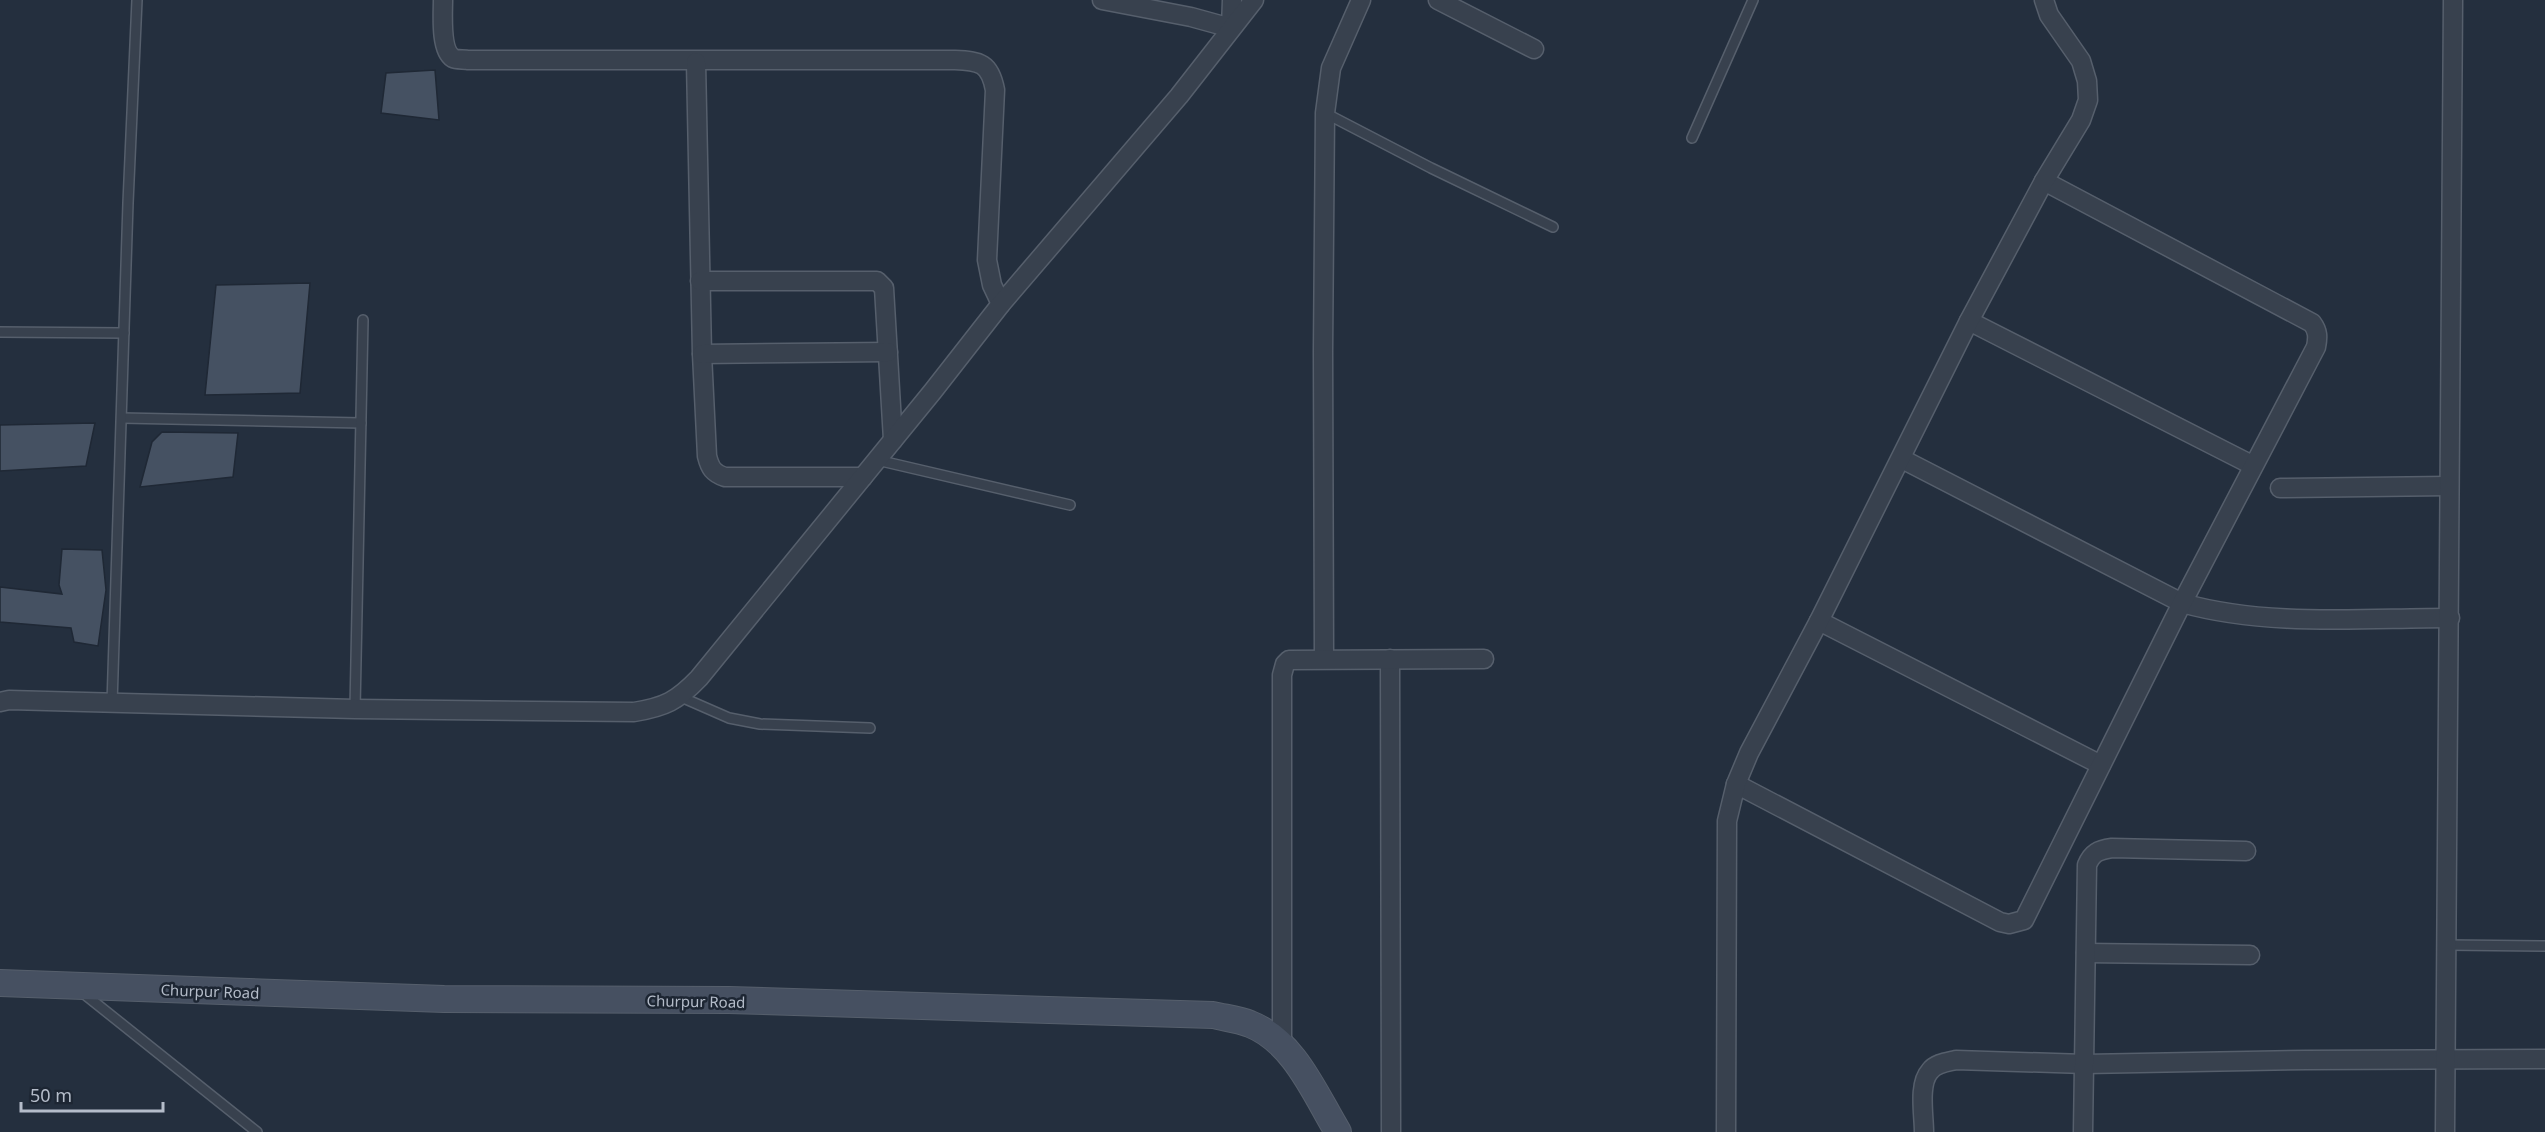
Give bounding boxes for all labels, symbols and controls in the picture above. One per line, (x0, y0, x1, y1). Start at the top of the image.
street label: Churpur Road (160, 979, 260, 1003)
street label: Churpur Road (646, 990, 746, 1012)
scale bar (21, 1075, 164, 1113)
text: 50 m (30, 1083, 72, 1107)

